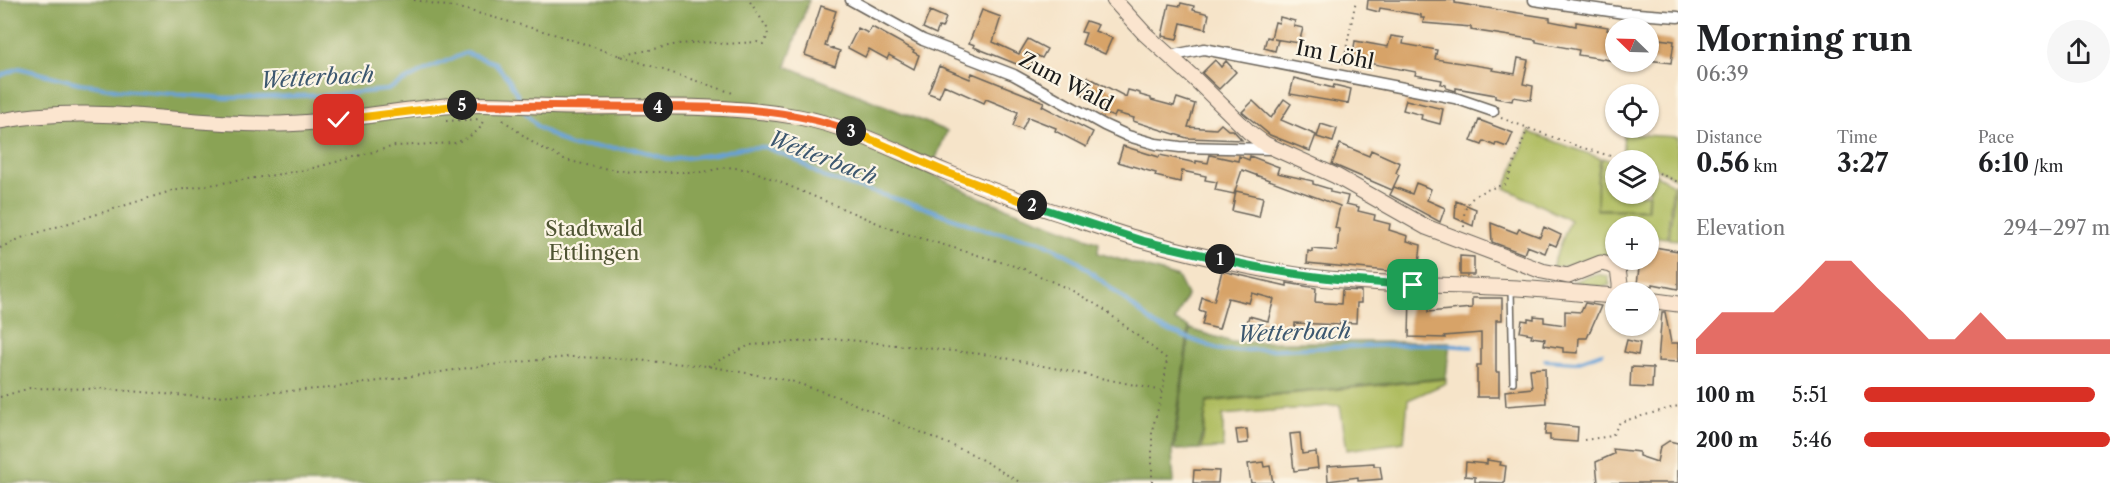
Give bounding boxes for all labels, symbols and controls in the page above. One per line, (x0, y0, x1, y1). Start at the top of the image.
north arrow (1605, 18, 1659, 72)
map controls (1605, 18, 1659, 336)
text: Morning run (1696, 19, 1912, 60)
button: share (2047, 20, 2110, 83)
street label: Im Löhl (1294, 35, 1376, 74)
street label: Zum Wald (1015, 46, 1118, 117)
water label: Wetterbach (259, 61, 375, 94)
text: 06:39 (1696, 62, 1749, 86)
button: locate (1605, 84, 1659, 138)
pin: 5 (447, 90, 477, 120)
pin: 4 (643, 92, 673, 122)
pin (313, 94, 364, 145)
text: 5 (458, 95, 466, 115)
text: 4 (653, 97, 663, 117)
icon: check (322, 103, 355, 136)
pin: 3 (836, 116, 866, 146)
text: 3 (846, 121, 856, 141)
water label: Wetterbach (765, 124, 881, 191)
text: Distance (1696, 127, 1762, 147)
text: Time (1837, 127, 1877, 147)
text: Pace (1978, 127, 2014, 147)
text: 0.56 (1696, 147, 1749, 179)
text: 3:27 (1837, 147, 1888, 179)
text: 6:10 (1978, 147, 2029, 179)
button: layers (1605, 150, 1659, 204)
text: km (1749, 156, 1778, 176)
text: /km (2029, 156, 2063, 176)
pin: 2 (1017, 190, 1047, 220)
text: 2 (1027, 195, 1037, 215)
park label: Stadtwald Ettlingen (545, 216, 643, 265)
button: + (1605, 216, 1659, 270)
text: Elevation (1696, 216, 1785, 240)
text: 294–297 m (2003, 216, 2110, 240)
pin: 1 (1205, 244, 1235, 274)
text: 1 (1216, 249, 1224, 269)
pin (1387, 259, 1438, 310)
icon: arrive (1396, 268, 1429, 301)
button: − (1605, 282, 1659, 336)
water label: Wetterbach (1237, 317, 1352, 348)
text: 100 m (1696, 383, 1755, 407)
text: 5:51 (1792, 383, 1828, 407)
text: 200 m (1696, 428, 1758, 452)
text: 5:46 (1792, 428, 1832, 452)

